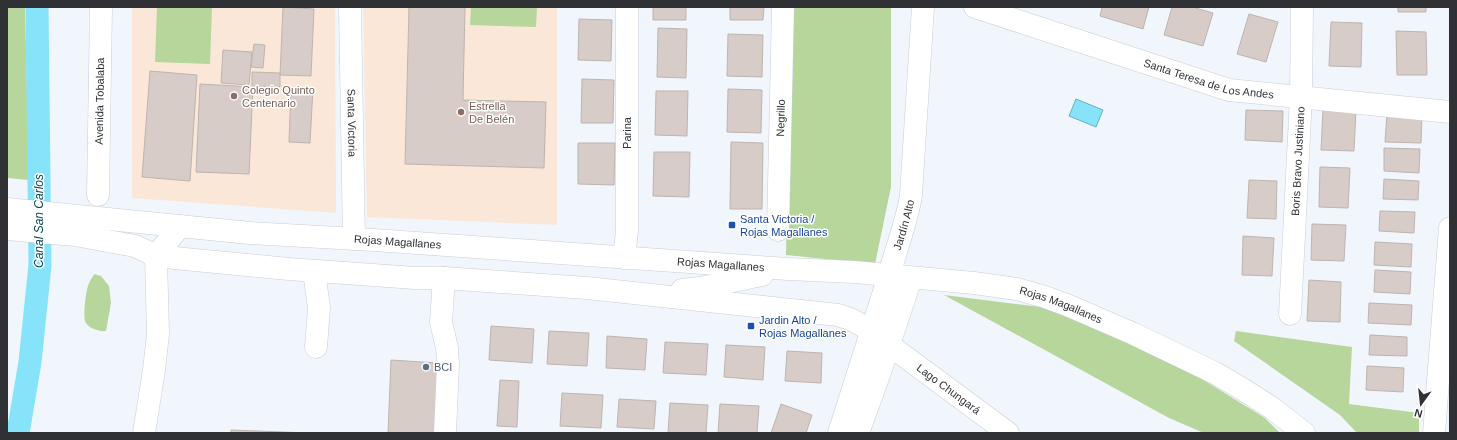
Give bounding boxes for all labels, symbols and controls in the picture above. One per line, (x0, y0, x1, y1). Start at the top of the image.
street label: Avenida Tobalaba (93, 56, 106, 145)
street label: Santa Teresa de Los Andes (1142, 57, 1275, 100)
place label: Colegio Quinto Centenario (242, 84, 315, 109)
street label: Santa Victoria (345, 89, 359, 158)
marker: Colegio Quinto Centenario (229, 91, 239, 101)
street label: Negrillo (774, 99, 787, 137)
place label: Estrella De Belén (469, 100, 514, 125)
street label: Boris Bravo Justiniano (1289, 106, 1307, 216)
marker: Estrella De Belén (456, 107, 466, 117)
street label: Parina (621, 116, 633, 149)
water label: Canal San Carlos (32, 174, 46, 268)
street label: Jardín Alto (891, 199, 916, 252)
place label: Santa Victoria / Rojas Magallanes (740, 213, 828, 238)
marker: Santa Victoria / Rojas Magallanes (727, 220, 737, 230)
street label: Rojas Magallanes (354, 233, 442, 251)
street label: Rojas Magallanes (677, 255, 765, 273)
street label: Rojas Magallanes (1018, 284, 1105, 326)
place label: Jardin Alto / Rojas Magallanes (759, 314, 847, 339)
marker: Jardin Alto / Rojas Magallanes (746, 321, 756, 331)
place label: BCI (434, 361, 452, 373)
marker: BCI (421, 362, 431, 372)
street label: Lago Chungará (915, 362, 983, 417)
north arrow (1401, 384, 1441, 424)
text: N (1413, 407, 1424, 420)

